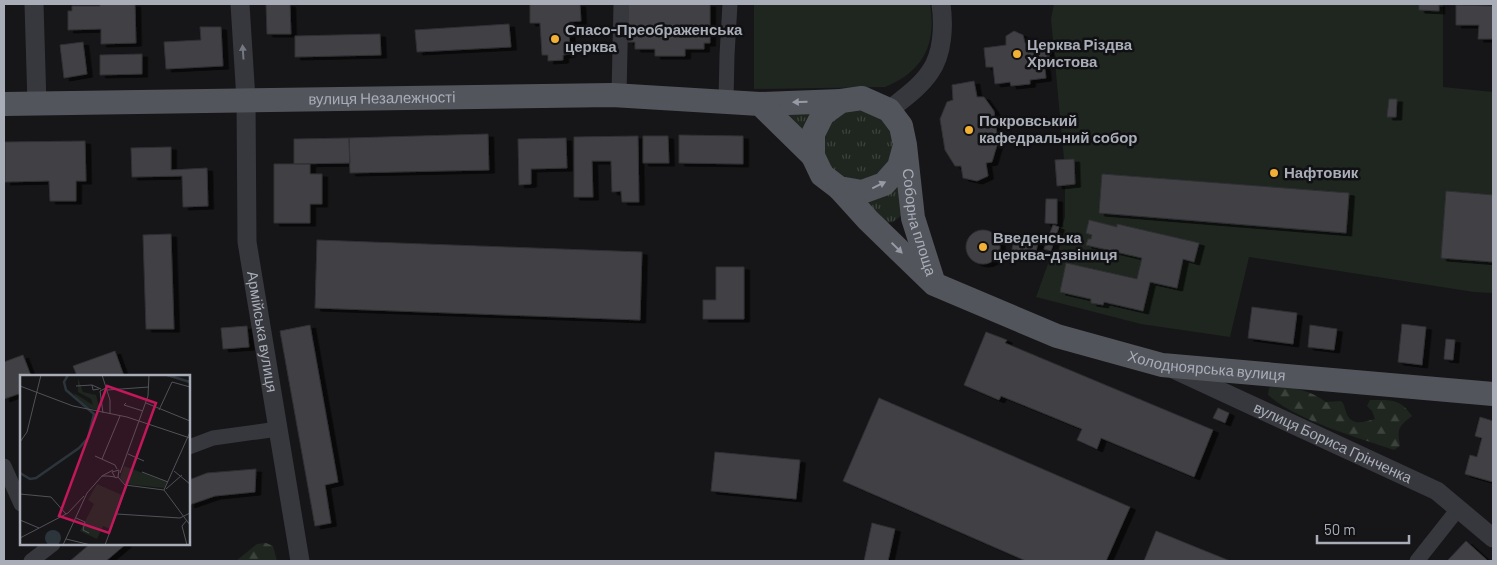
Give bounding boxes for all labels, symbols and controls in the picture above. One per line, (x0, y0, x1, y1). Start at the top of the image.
place label: Спасо-Преображенська церква (565, 20, 743, 55)
marker: Спасо-Преображенська церква (549, 33, 561, 45)
place label: Церква Різдва Христова (1027, 35, 1133, 70)
one-way arrow (239, 43, 247, 59)
marker: Церква Різдва Христова (1011, 48, 1023, 60)
street label: вулиця Незалежності (308, 87, 456, 107)
one-way arrow (792, 99, 808, 107)
place label: Покровський кафедральний собор (979, 111, 1138, 146)
marker: Покровський кафедральний собор (963, 124, 975, 136)
place label: Нафтовик (1284, 163, 1359, 181)
street label: Соборна площа (900, 167, 941, 278)
marker: Нафтовик (1268, 167, 1280, 179)
one-way arrow (872, 180, 886, 188)
place label: Введенська церква-дзвіниця (993, 228, 1118, 263)
marker: Введенська церква-дзвіниця (977, 241, 989, 253)
one-way arrow (891, 242, 903, 254)
street label: Армійська вулиця (244, 269, 282, 393)
street label: Холодноярська вулиця (1126, 346, 1286, 384)
inset map (20, 375, 190, 545)
street label: вулиця Бориса Грінченка (1251, 398, 1416, 487)
scale bar (1317, 512, 1410, 544)
text: 50 m (1324, 520, 1356, 538)

